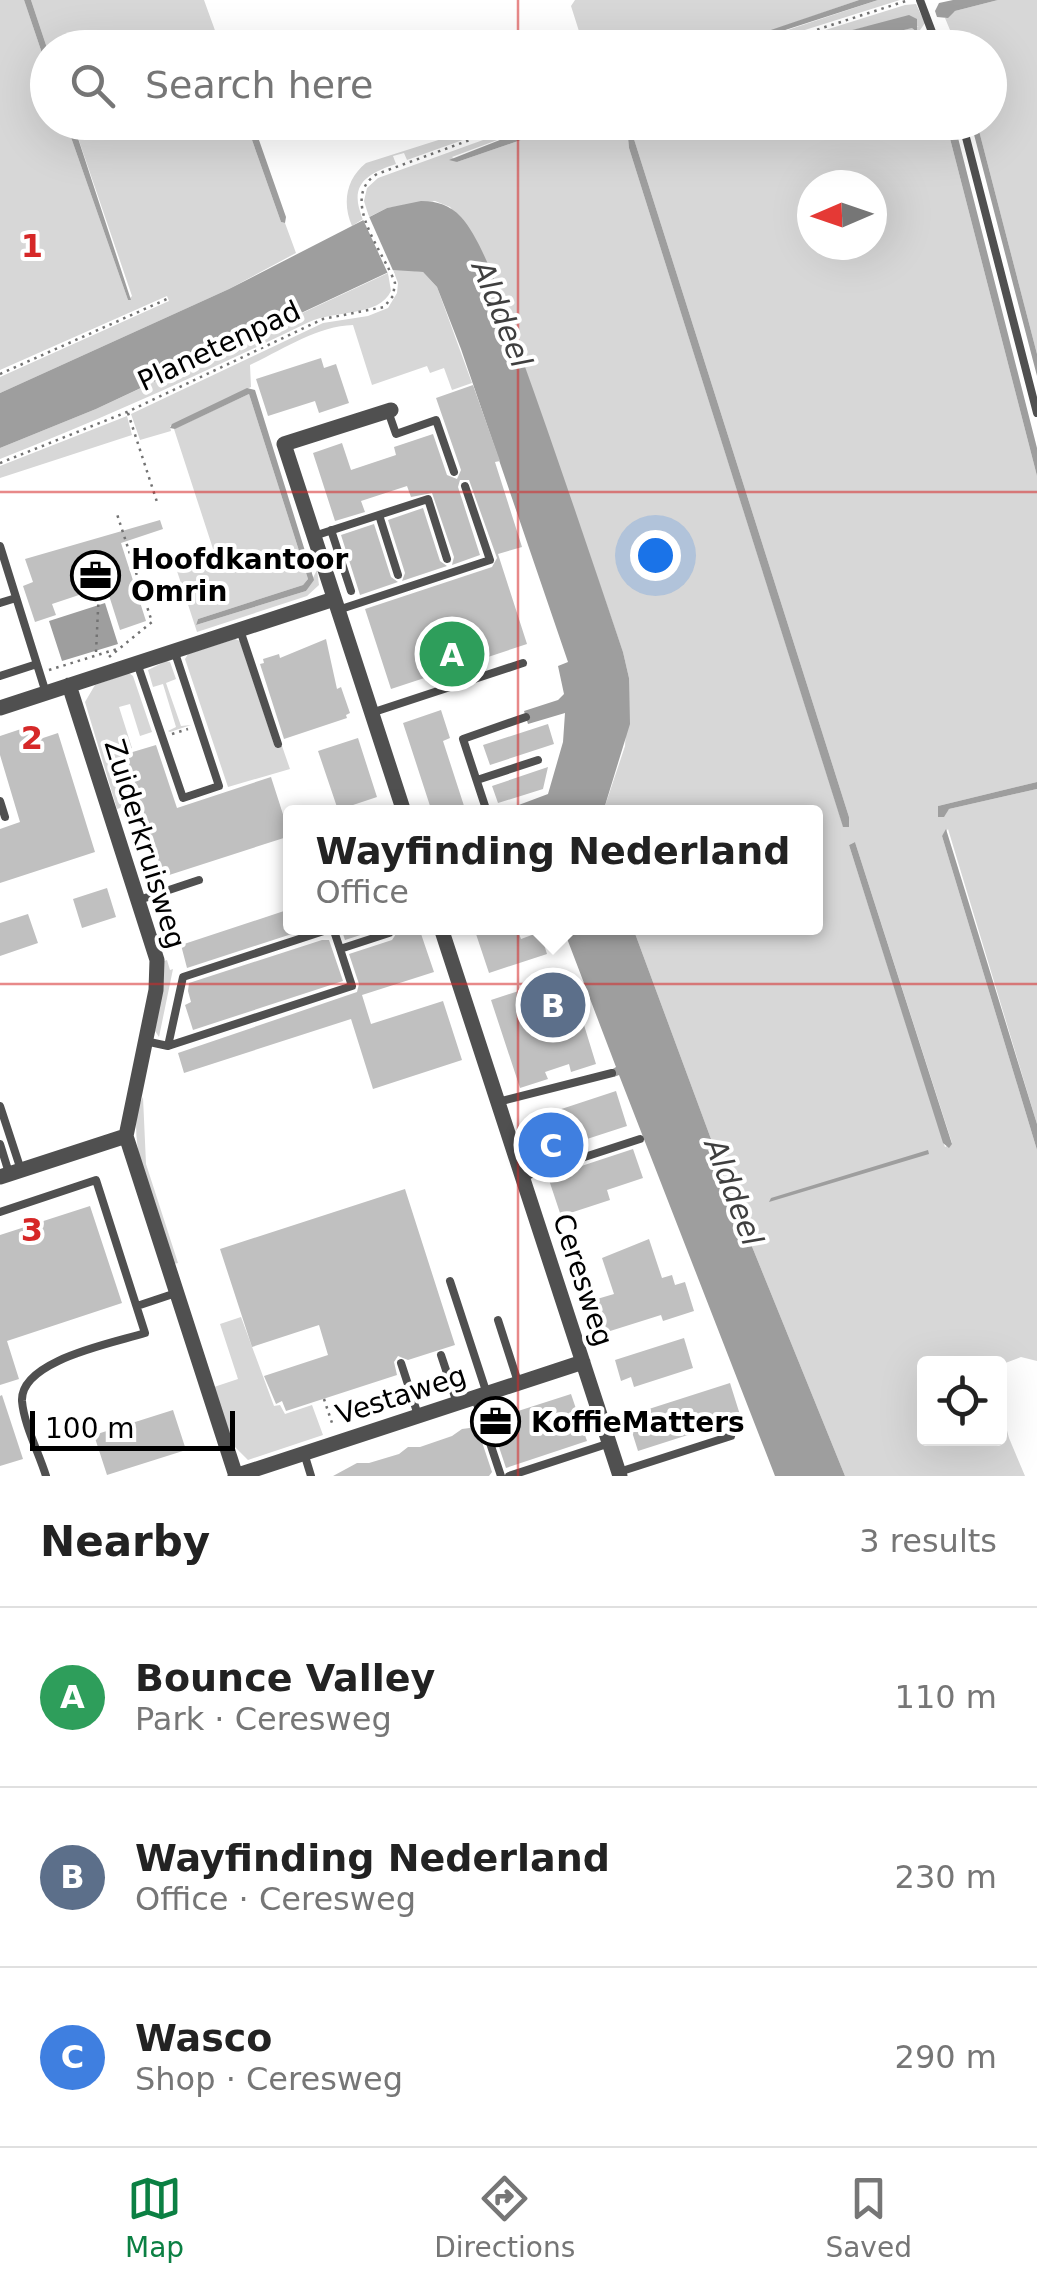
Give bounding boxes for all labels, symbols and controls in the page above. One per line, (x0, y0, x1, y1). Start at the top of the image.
search box (30, 30, 1007, 140)
icon: search (65, 58, 120, 113)
text: Search here (145, 63, 373, 107)
north arrow (797, 170, 887, 260)
text: 1 (21, 227, 43, 265)
water label: Alddeel (464, 254, 539, 373)
street label: Planetenpad (133, 294, 305, 398)
your location (630, 530, 681, 581)
place label: Hoofdkantoor Omrin (131, 543, 348, 608)
office icon: Hoofdkantoor Omrin (70, 549, 122, 601)
pin: A (420, 616, 484, 692)
text: 2 (21, 719, 43, 757)
street label: Zuiderkruisweg (98, 735, 192, 953)
popup (283, 805, 823, 935)
text: Wayfinding Nederland (316, 829, 790, 873)
text: Office (316, 873, 409, 911)
pin: B (520, 968, 586, 1042)
pin: C (518, 1108, 584, 1182)
water label: Alddeel (697, 1131, 771, 1251)
street label: Ceresweg (546, 1210, 620, 1350)
text: 3 (21, 1211, 43, 1249)
map controls (917, 1356, 1007, 1446)
button: locate (917, 1356, 1007, 1446)
street label: Vestaweg (332, 1358, 470, 1432)
office icon: KoffieMatters (470, 1396, 522, 1448)
scale bar (30, 1406, 235, 1450)
place label: KoffieMatters (531, 1406, 745, 1439)
text: 100 m (45, 1412, 135, 1445)
text: Nearby (40, 1517, 210, 1566)
text: 3 results (859, 1522, 997, 1560)
text: Bounce Valley (135, 1656, 435, 1700)
text: A (60, 1678, 85, 1716)
text: 110 m (895, 1678, 997, 1716)
text: Park · Ceresweg (135, 1700, 392, 1738)
text: Wayfinding Nederland (135, 1836, 610, 1880)
text: B (60, 1858, 85, 1896)
text: 230 m (895, 1858, 997, 1896)
text: Office · Ceresweg (135, 1880, 416, 1918)
text: Wasco (135, 2016, 272, 2060)
text: C (61, 2038, 84, 2076)
text: 290 m (895, 2038, 997, 2076)
text: Shop · Ceresweg (135, 2060, 403, 2098)
tab: Map (125, 2171, 184, 2264)
tab: Directions (434, 2171, 575, 2264)
tab: Saved (825, 2171, 912, 2264)

